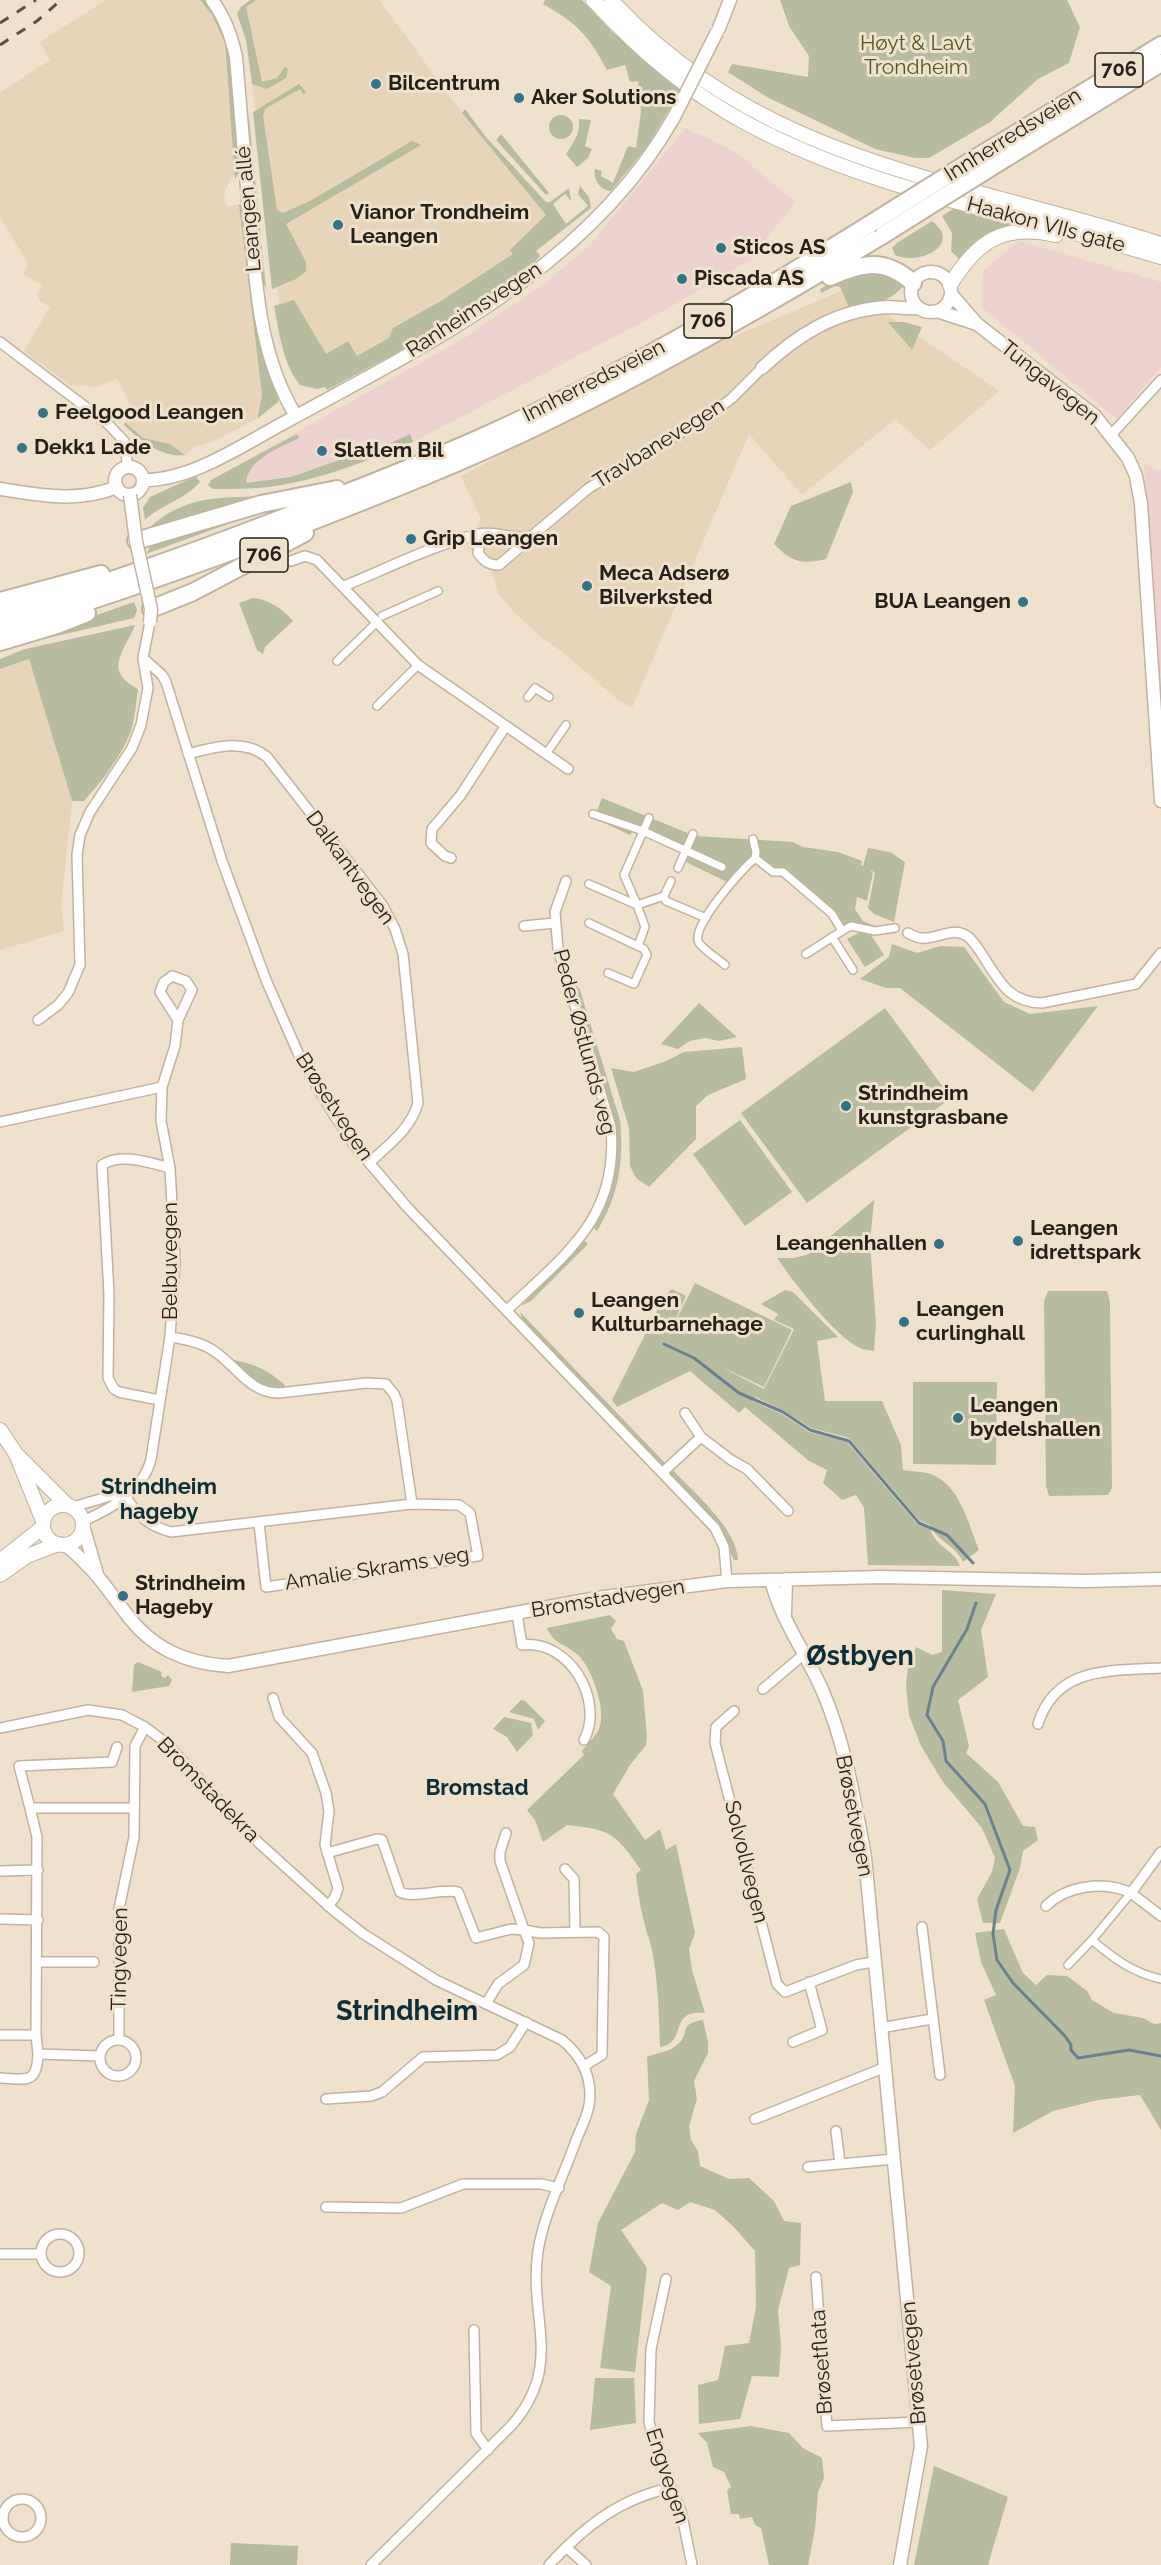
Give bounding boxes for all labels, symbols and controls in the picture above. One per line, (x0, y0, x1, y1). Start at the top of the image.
park label: Høyt & Lavt Trondheim (860, 31, 972, 81)
road number: 706 (1095, 53, 1143, 87)
place label: Bilcentrum (388, 71, 500, 97)
marker: Bilcentrum (369, 77, 383, 91)
street label: Innherredsveien (940, 83, 1086, 187)
place label: Aker Solutions (531, 85, 676, 111)
marker: Aker Solutions (512, 91, 526, 105)
street label: Leangen allé (231, 145, 267, 273)
street label: Haakon VIIs gate (964, 192, 1128, 258)
place label: Vianor Trondheim Leangen (350, 200, 529, 250)
marker: Vianor Trondheim Leangen (331, 218, 345, 232)
place label: Sticos AS (733, 235, 826, 261)
marker: Sticos AS (714, 241, 728, 255)
street label: Ranheimsvegen (402, 257, 546, 363)
place label: Piscada AS (694, 266, 804, 292)
marker: Piscada AS (675, 272, 689, 286)
road number: 706 (684, 304, 732, 338)
street label: Innherredsveien (519, 334, 669, 428)
street label: Tungavegen (995, 335, 1105, 431)
street label: Travbanevegen (589, 394, 729, 494)
place label: Feelgood Leangen (55, 400, 244, 426)
marker: Feelgood Leangen (36, 406, 50, 420)
place label: Dekk1 Lade (34, 435, 151, 461)
place label: Slatlem Bil (334, 438, 444, 464)
marker: Dekk1 Lade (15, 441, 29, 455)
marker: Slatlem Bil (315, 444, 329, 458)
place label: Grip Leangen (423, 526, 558, 552)
marker: Grip Leangen (404, 532, 418, 546)
road number: 706 (240, 538, 288, 572)
place label: Meca Adserø Bilverksted (599, 561, 730, 611)
marker: Meca Adserø Bilverksted (580, 579, 594, 593)
place label: BUA Leangen (874, 589, 1011, 615)
marker: BUA Leangen (1016, 595, 1030, 609)
street label: Dalkantvegen (300, 806, 400, 930)
street label: Peder Østlunds veg (547, 946, 621, 1138)
street label: Brøsetvegen (290, 1048, 378, 1166)
place label: Strindheim kunstgrasbane (858, 1081, 1008, 1131)
marker: Strindheim kunstgrasbane (839, 1099, 853, 1113)
street label: Belbuvegen (158, 1202, 184, 1320)
place label: Leangen idrettspark (1030, 1216, 1141, 1266)
place label: Leangenhallen (776, 1231, 927, 1257)
marker: Leangen idrettspark (1011, 1234, 1025, 1248)
marker: Leangenhallen (932, 1237, 946, 1251)
place label: Leangen Kulturbarnehage (591, 1288, 763, 1338)
place label: Leangen curlinghall (916, 1297, 1025, 1347)
marker: Leangen Kulturbarnehage (572, 1306, 586, 1320)
marker: Leangen curlinghall (897, 1315, 911, 1329)
place label: Leangen bydelshallen (970, 1393, 1101, 1443)
marker: Leangen bydelshallen (951, 1411, 965, 1425)
district label: Strindheim hageby (101, 1474, 217, 1526)
street label: Amalie Skrams veg (283, 1542, 471, 1596)
place label: Strindheim Hageby (135, 1571, 246, 1621)
street label: Bromstadvegen (529, 1574, 687, 1624)
marker: Strindheim Hageby (116, 1589, 130, 1603)
district label: Østbyen (806, 1641, 914, 1673)
street label: Bromstadekra (151, 1732, 265, 1848)
street label: Brøsetvegen (830, 1753, 878, 1879)
district label: Bromstad (425, 1775, 529, 1801)
street label: Solvollvegen (719, 1798, 773, 1926)
street label: Tingvegen (107, 1907, 133, 2011)
district label: Strindheim (336, 1996, 478, 2028)
street label: Brøsetvegen (896, 2300, 932, 2426)
street label: Brøsetflata (806, 2309, 838, 2415)
street label: Engvegen (640, 2425, 694, 2527)

